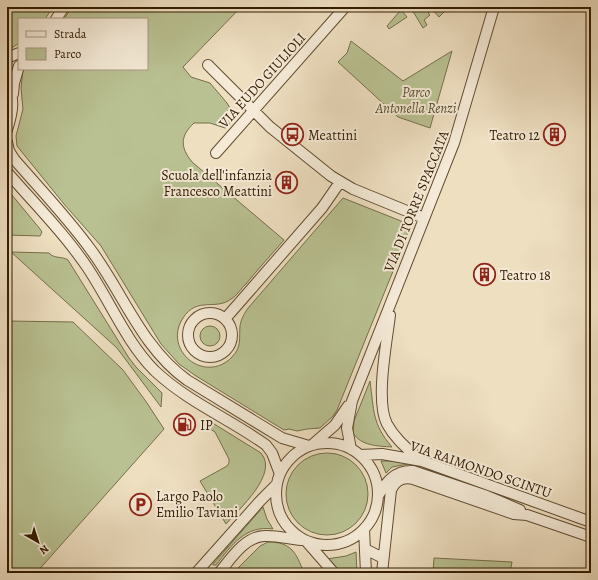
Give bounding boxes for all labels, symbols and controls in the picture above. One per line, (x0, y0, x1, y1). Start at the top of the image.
legend (18, 18, 148, 70)
text: Strada (54, 26, 87, 42)
street label: VIA EUDO GIULIOLI (214, 29, 310, 133)
text: Parco (54, 46, 81, 62)
park label: Parco Antonella Renzi (375, 83, 457, 118)
bus stop icon: Meattini (280, 122, 306, 148)
building icon: Teatro 12 (542, 122, 568, 148)
place label: Meattini (308, 126, 357, 145)
place label: Teatro 12 (489, 126, 540, 145)
street label: VIA DI TORRE SPACCATA (379, 127, 454, 276)
place label: Scuola dell'infanzia Francesco Meattini (161, 166, 272, 201)
building icon: Scuola dell'infanzia Francesco Meattini (274, 170, 300, 196)
building icon: Teatro 18 (472, 262, 498, 288)
place label: Teatro 18 (500, 266, 551, 285)
fuel station icon: IP (172, 412, 198, 438)
place label: IP (200, 416, 213, 435)
street label: VIA RAIMONDO SCINTU (407, 436, 554, 503)
place label: Largo Paolo Emilio Taviani (156, 487, 238, 522)
parking icon: Largo Paolo Emilio Taviani (127, 491, 153, 517)
north arrow (18, 522, 58, 562)
text: N (36, 541, 52, 558)

